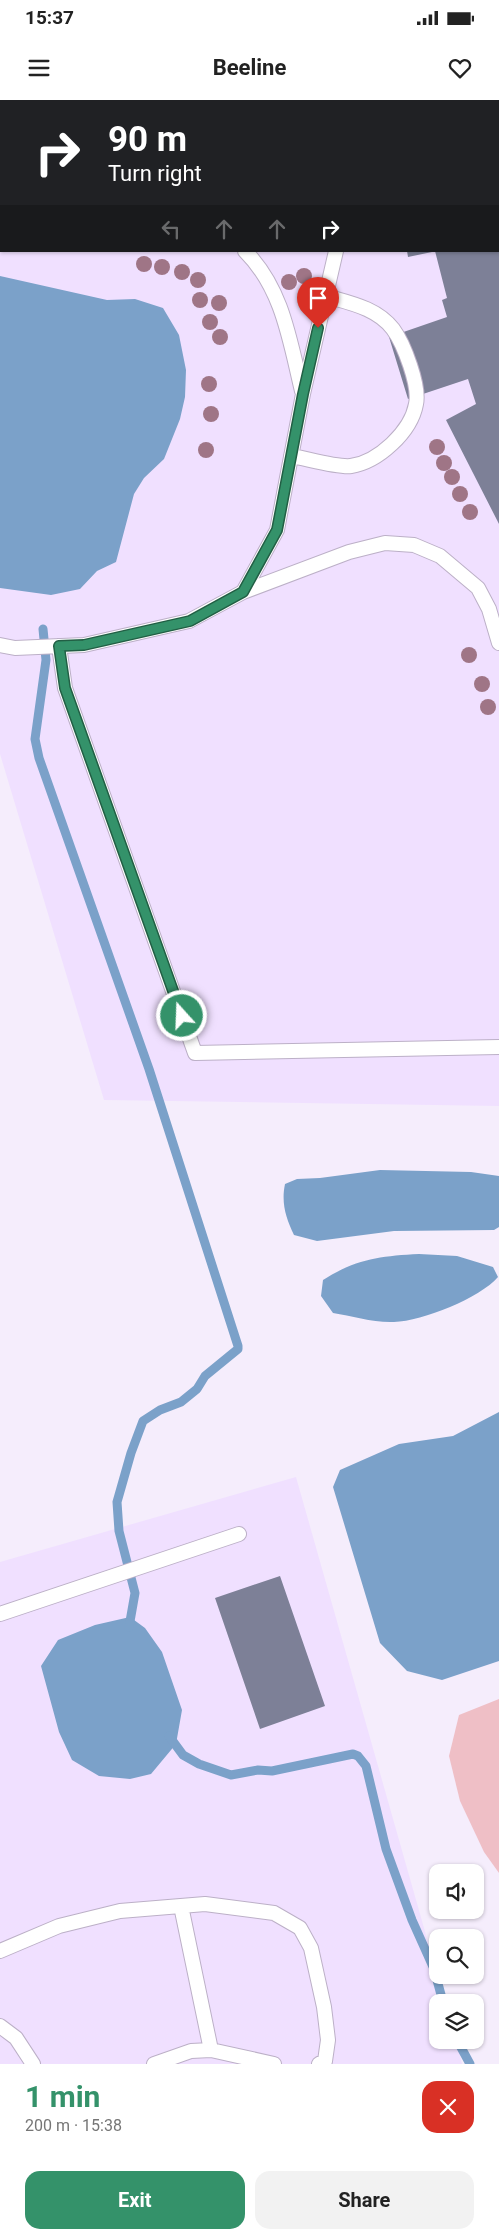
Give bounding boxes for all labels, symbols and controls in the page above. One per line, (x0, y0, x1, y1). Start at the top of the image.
text: 15:37 (25, 6, 74, 29)
icon: menu (25, 54, 53, 82)
icon: heart (446, 54, 474, 82)
text: Beeline (213, 55, 286, 80)
text: 90 m (108, 119, 187, 160)
icon: right (25, 120, 90, 185)
text: Turn right (108, 161, 202, 186)
icon: left (157, 215, 185, 243)
icon: ahead (210, 215, 238, 243)
icon: ahead (263, 215, 291, 243)
icon: right (316, 215, 344, 243)
pin (297, 277, 339, 328)
icon: arrive (304, 284, 332, 312)
position arrow (155, 989, 207, 1041)
map controls (429, 1864, 484, 2049)
button: sound (429, 1864, 484, 1919)
button: search (429, 1929, 484, 1984)
button: layers (429, 1994, 484, 2049)
text: 1 min (25, 2079, 100, 2114)
button: close (422, 2081, 474, 2133)
text: 200 m · 15:38 (25, 2116, 122, 2135)
button: Exit (25, 2171, 245, 2229)
button: Share (255, 2171, 474, 2229)

